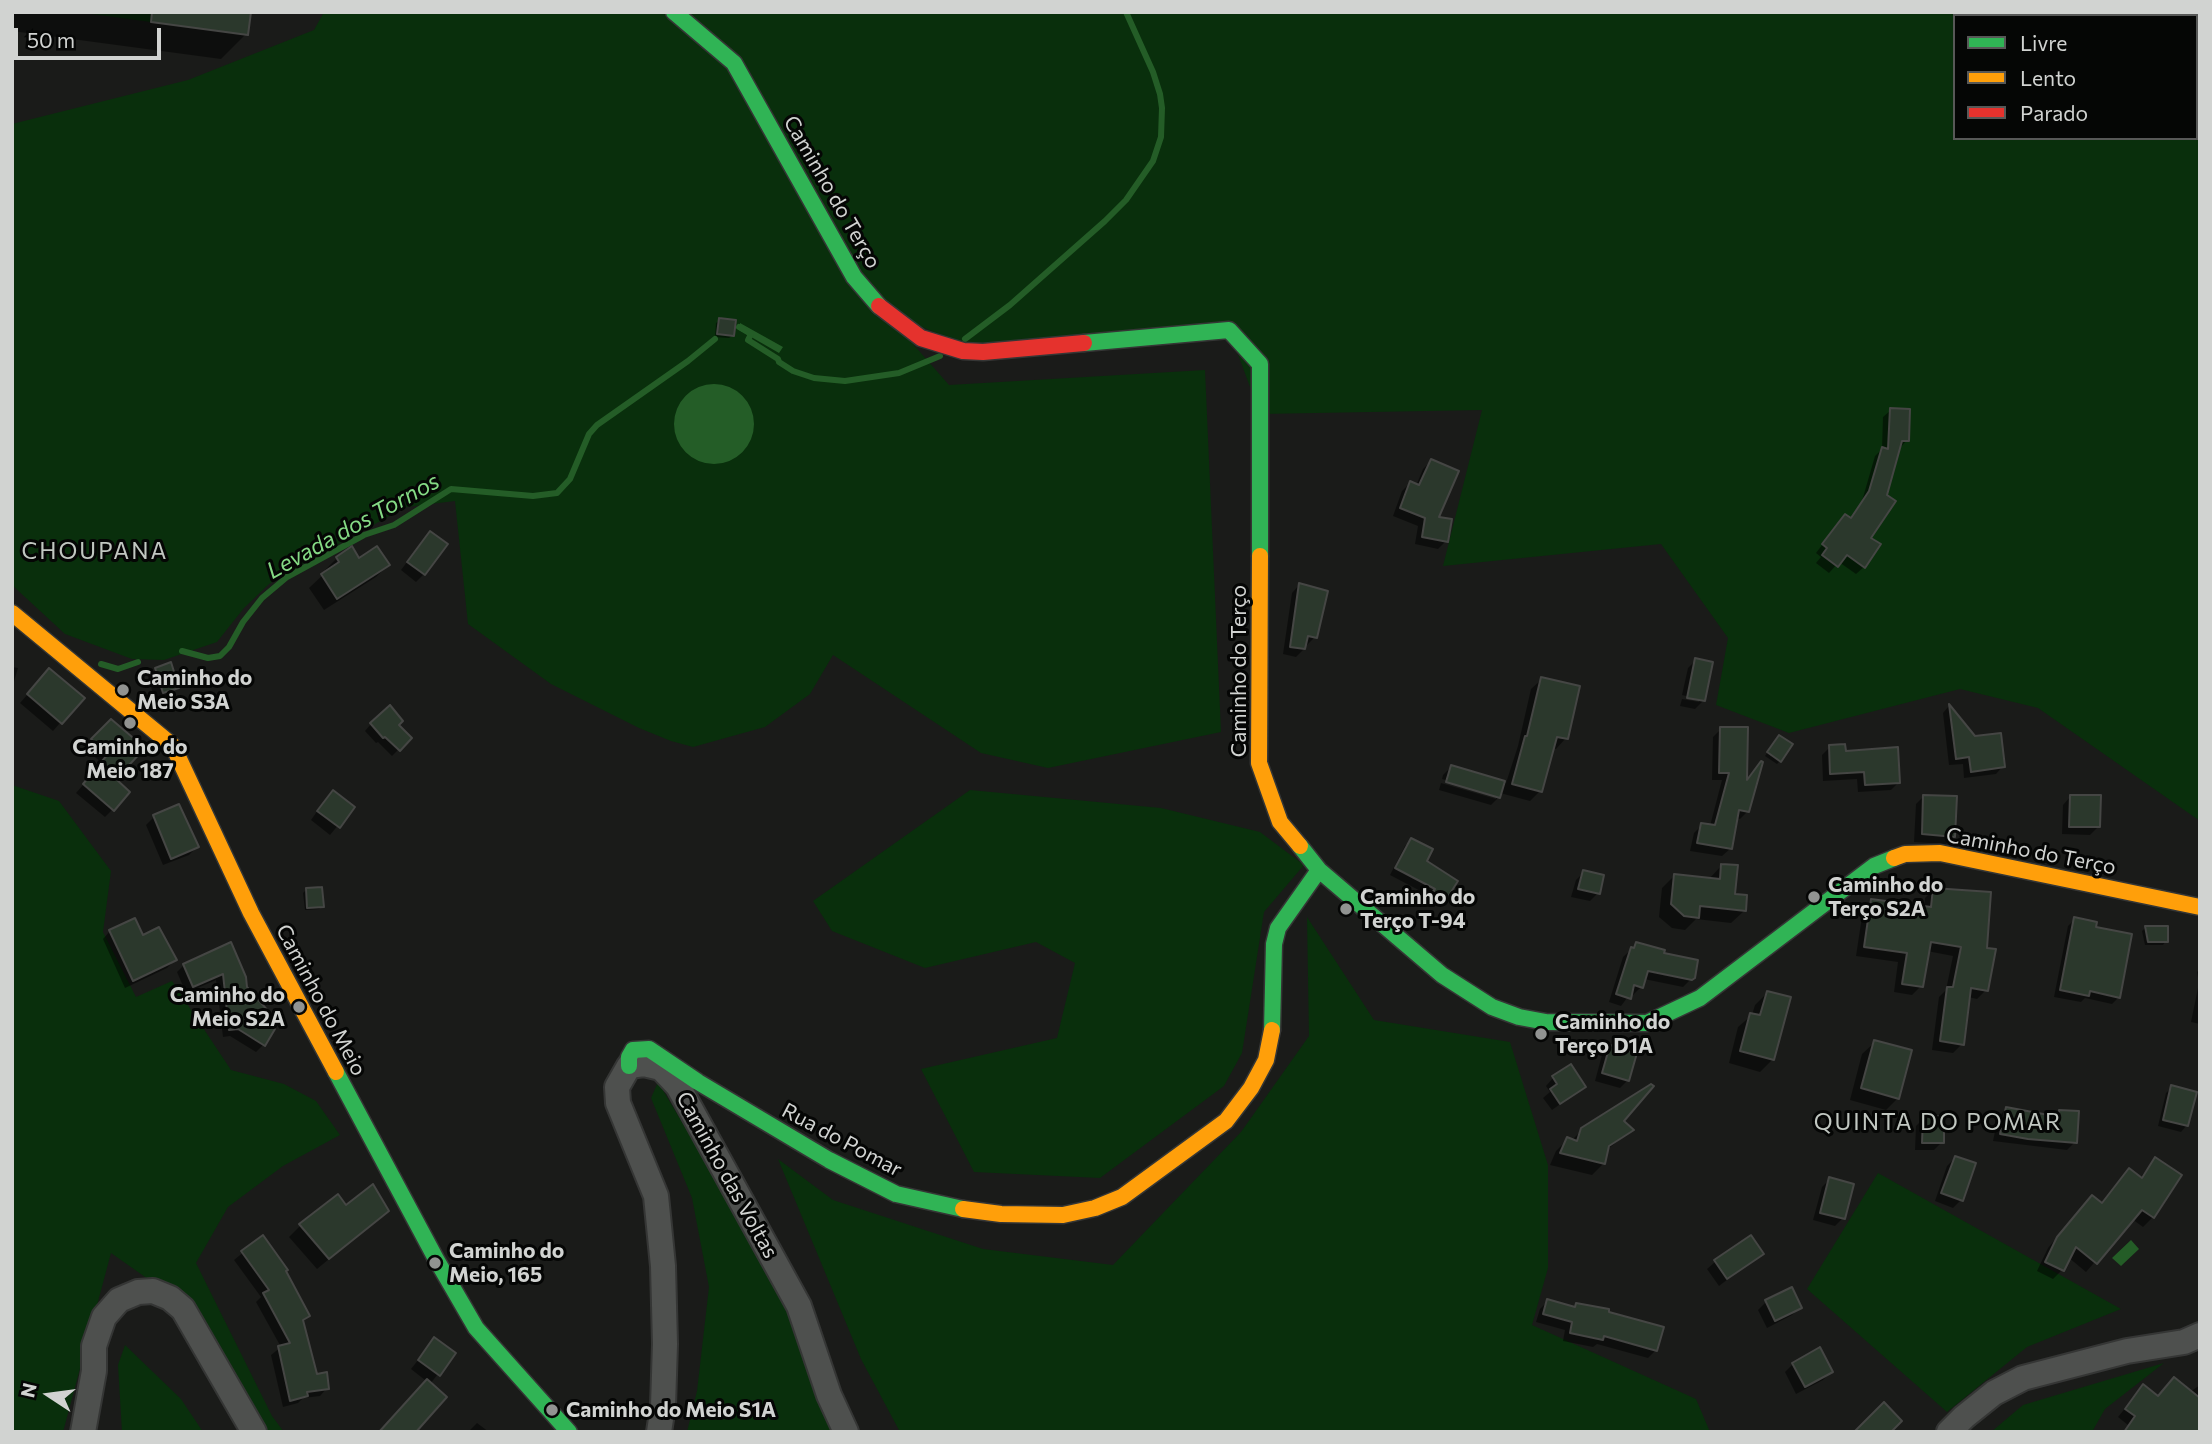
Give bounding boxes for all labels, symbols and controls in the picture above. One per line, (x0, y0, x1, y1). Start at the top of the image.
scale bar (18, 14, 164, 58)
legend (1953, 14, 2198, 140)
text: 50 m (27, 27, 75, 52)
text: Livre (2020, 30, 2067, 55)
text: Lento (2020, 65, 2076, 90)
text: Parado (2020, 100, 2088, 125)
street label: Caminho do Terço (778, 111, 886, 273)
water label: Levada dos Tornos (262, 467, 444, 585)
district label: CHOUPANA (23, 537, 167, 565)
street label: Caminho do Terço (1226, 585, 1252, 757)
place label: Caminho do Meio S3A (137, 665, 252, 715)
marker: Caminho do Meio S3A (115, 682, 131, 698)
marker: Caminho do Meio 187 (122, 715, 138, 731)
place label: Caminho do Meio 187 (72, 734, 188, 784)
street label: Caminho do Terço (1944, 822, 2118, 880)
place label: Caminho do Terço S2A (1828, 872, 1943, 922)
place label: Caminho do Terço T-94 (1360, 884, 1475, 934)
marker: Caminho do Terço S2A (1806, 889, 1822, 905)
marker: Caminho do Terço T-94 (1338, 901, 1354, 917)
street label: Caminho do Meio (271, 920, 371, 1080)
place label: Caminho do Meio S2A (170, 982, 285, 1032)
marker: Caminho do Meio S2A (291, 999, 307, 1015)
place label: Caminho do Terço D1A (1555, 1009, 1670, 1059)
marker: Caminho do Terço D1A (1533, 1026, 1549, 1042)
street label: Caminho das Voltas (671, 1087, 783, 1263)
street label: Rua do Pomar (778, 1098, 906, 1182)
district label: QUINTA DO POMAR (1816, 1108, 2060, 1136)
place label: Caminho do Meio, 165 (449, 1238, 564, 1288)
marker: Caminho do Meio, 165 (427, 1255, 443, 1271)
north arrow (14, 1360, 84, 1430)
text: N (15, 1381, 41, 1400)
place label: Caminho do Meio S1A (566, 1397, 776, 1423)
marker: Caminho do Meio S1A (544, 1402, 560, 1418)

